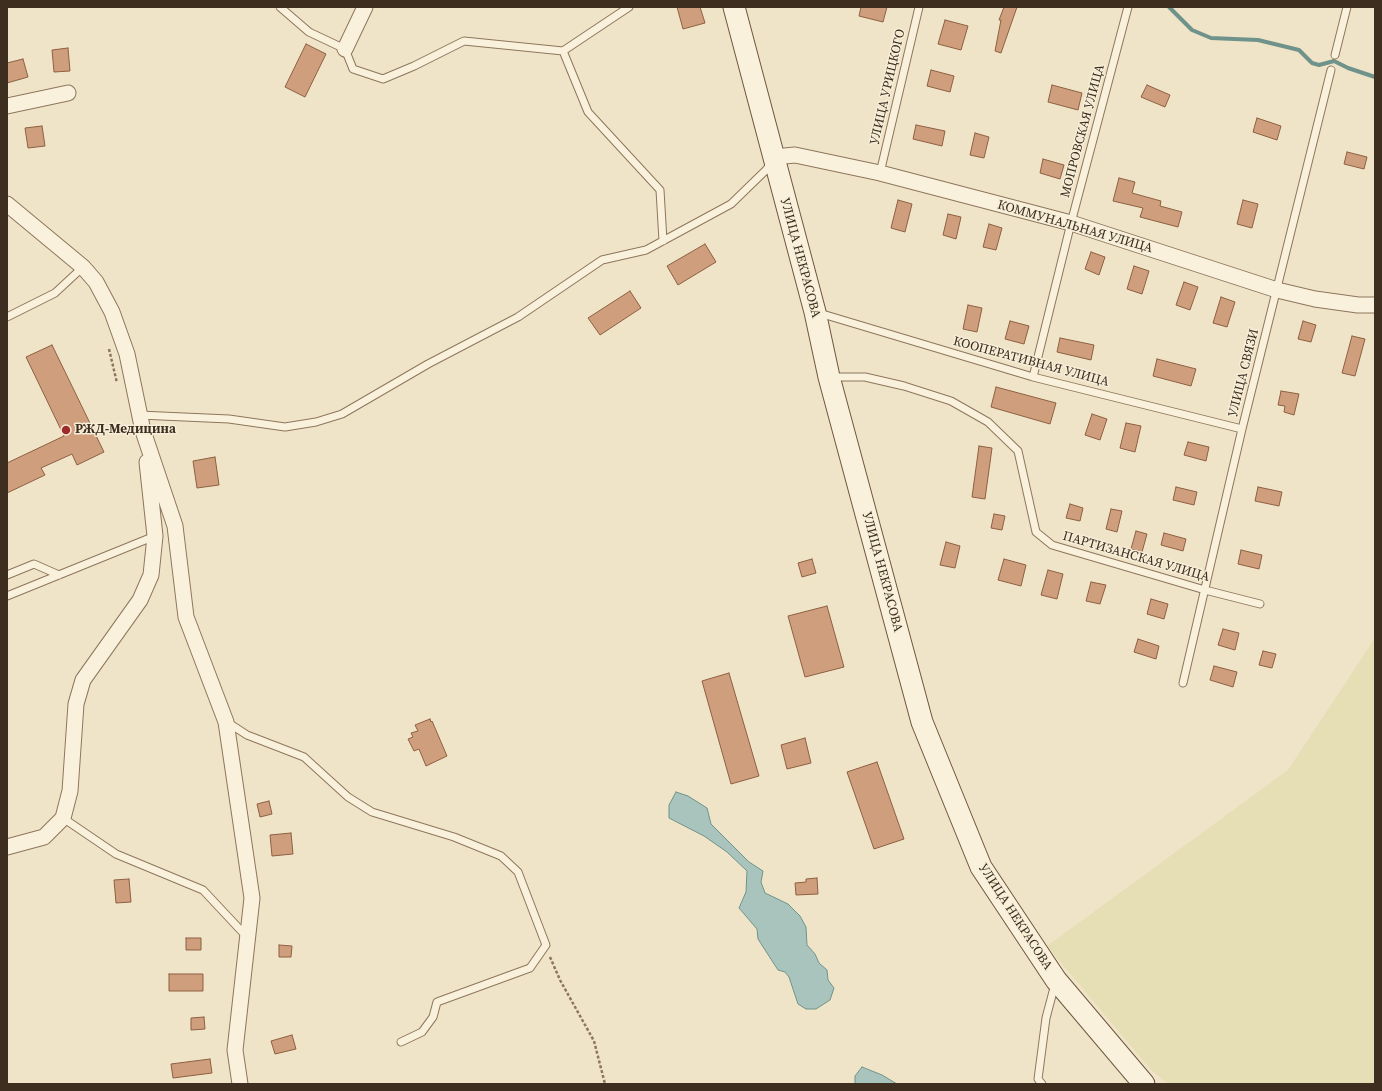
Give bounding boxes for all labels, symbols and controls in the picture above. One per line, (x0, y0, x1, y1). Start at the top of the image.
street label: УЛИЦА УРИЦКОГО (867, 27, 909, 147)
street label: МОПРОВСКАЯ УЛИЦА (1058, 63, 1108, 199)
street label: УЛИЦА НЕКРАСОВА (776, 196, 824, 320)
street label: КОММУНАЛЬНАЯ УЛИЦА (996, 197, 1154, 257)
street label: УЛИЦА СВЯЗИ (1225, 327, 1263, 419)
street label: КООПЕРАТИВНАЯ УЛИЦА (951, 334, 1111, 390)
place label: РЖД-Медицина (75, 422, 176, 438)
marker: РЖД-Медицина (60, 424, 72, 436)
street label: УЛИЦА НЕКРАСОВА (858, 510, 906, 634)
street label: ПАРТИЗАНСКАЯ УЛИЦА (1061, 529, 1211, 585)
street label: УЛИЦА НЕКРАСОВА (975, 861, 1055, 973)

